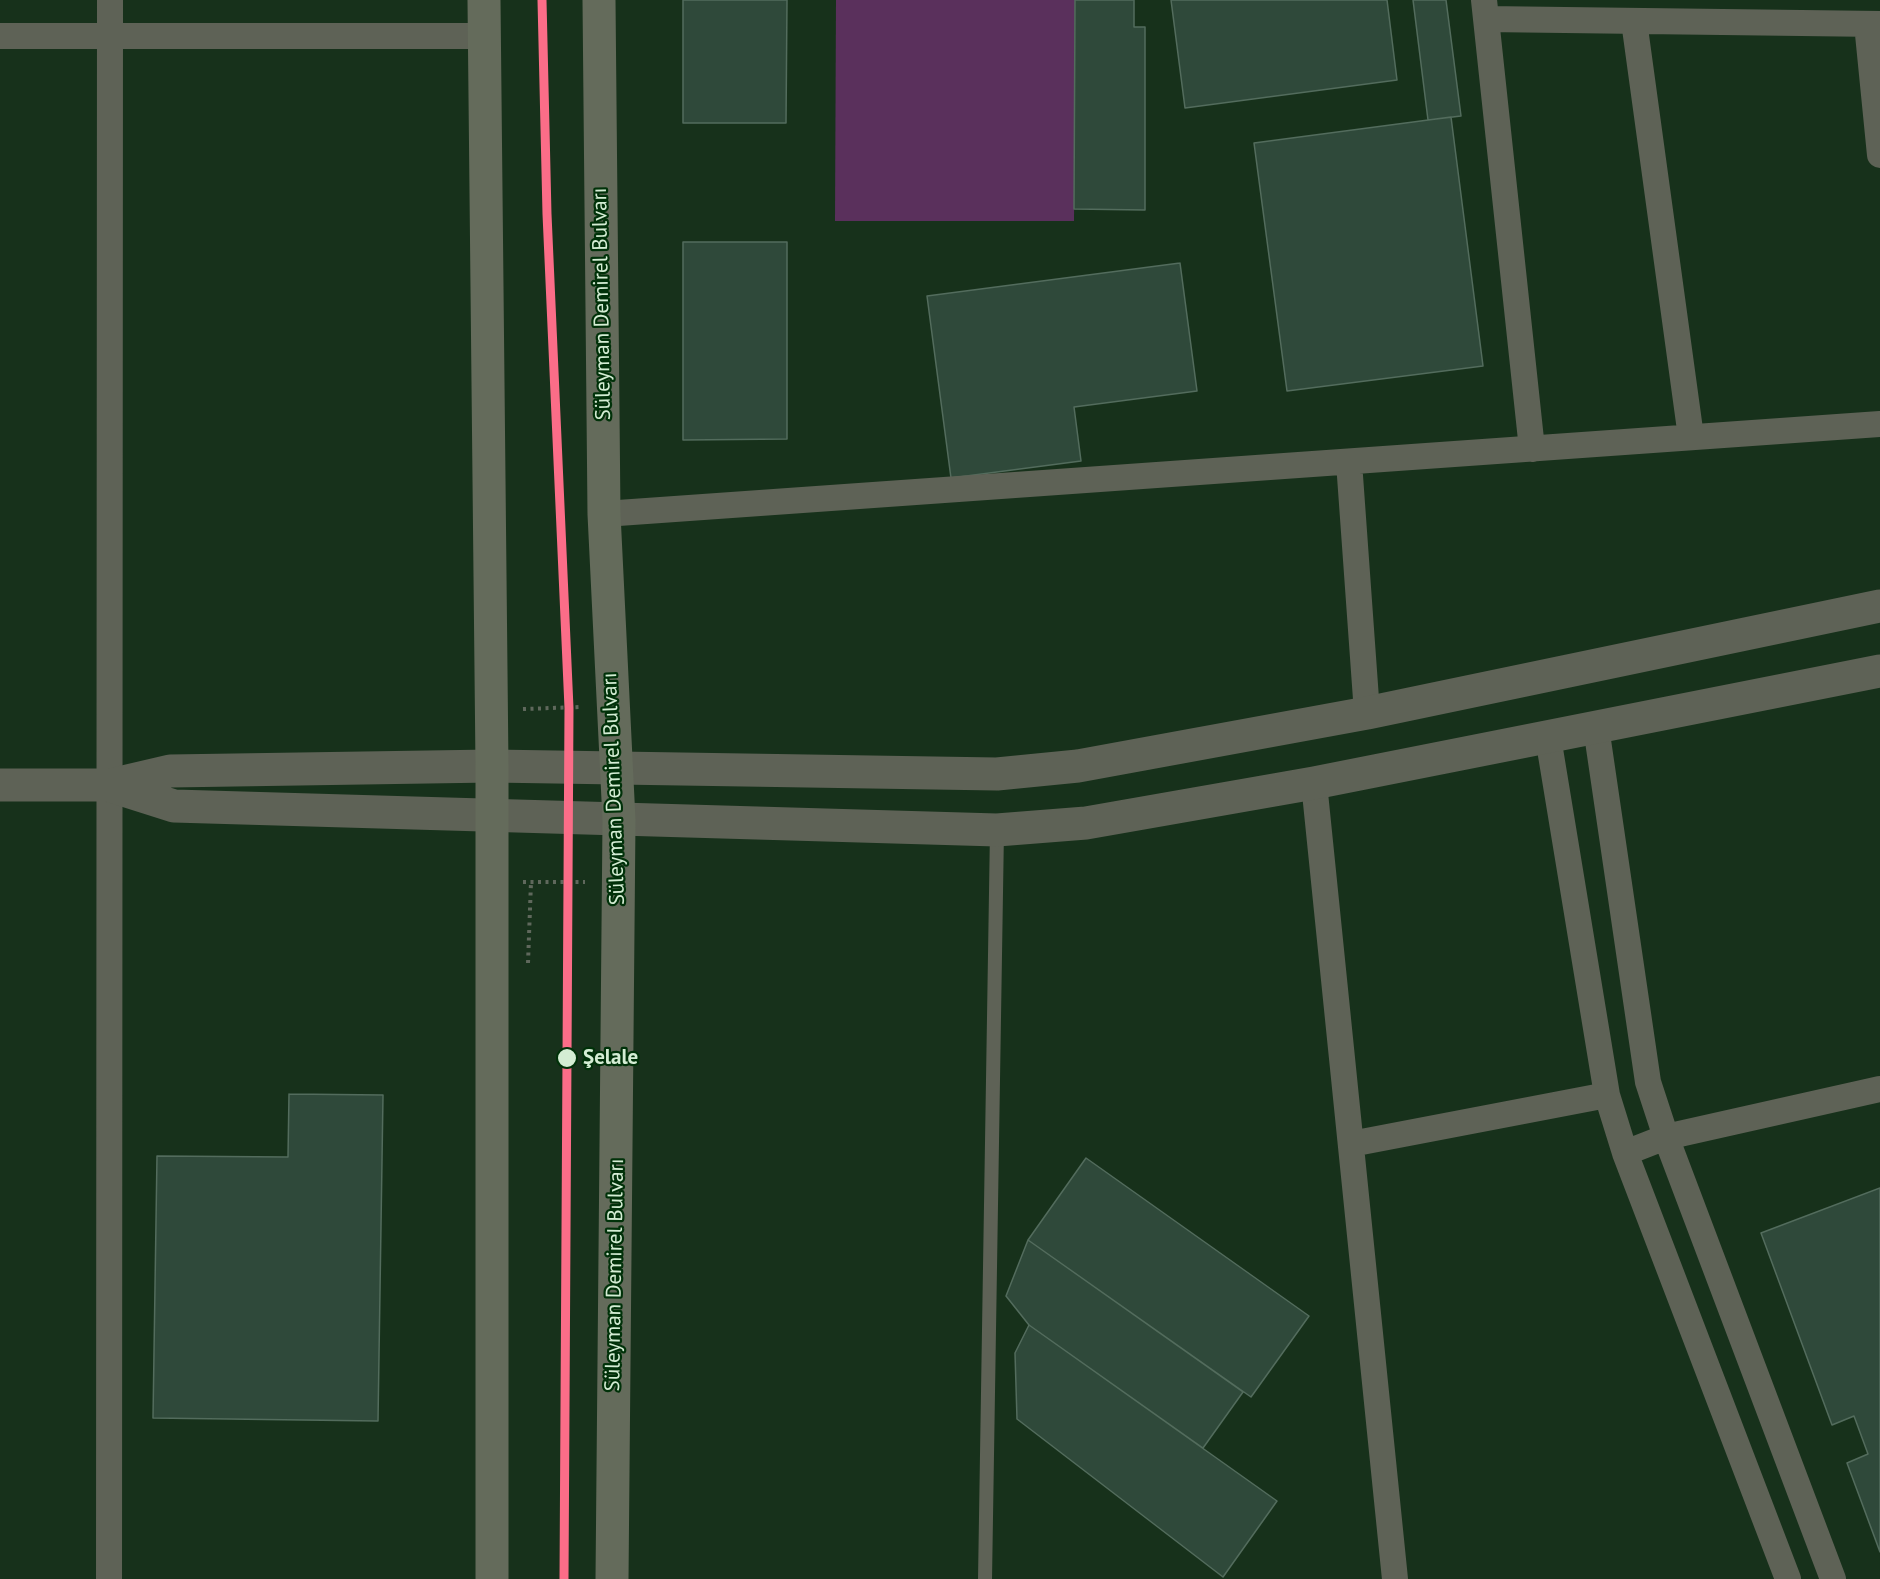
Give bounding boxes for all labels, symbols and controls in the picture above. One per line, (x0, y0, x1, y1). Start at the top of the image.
street label: Süleyman Demirel Bulvarı (587, 187, 617, 421)
street label: Süleyman Demirel Bulvarı (597, 672, 631, 906)
place label: Şelale (583, 1045, 638, 1071)
marker: Şelale (556, 1047, 578, 1069)
street label: Süleyman Demirel Bulvarı (600, 1158, 630, 1392)

